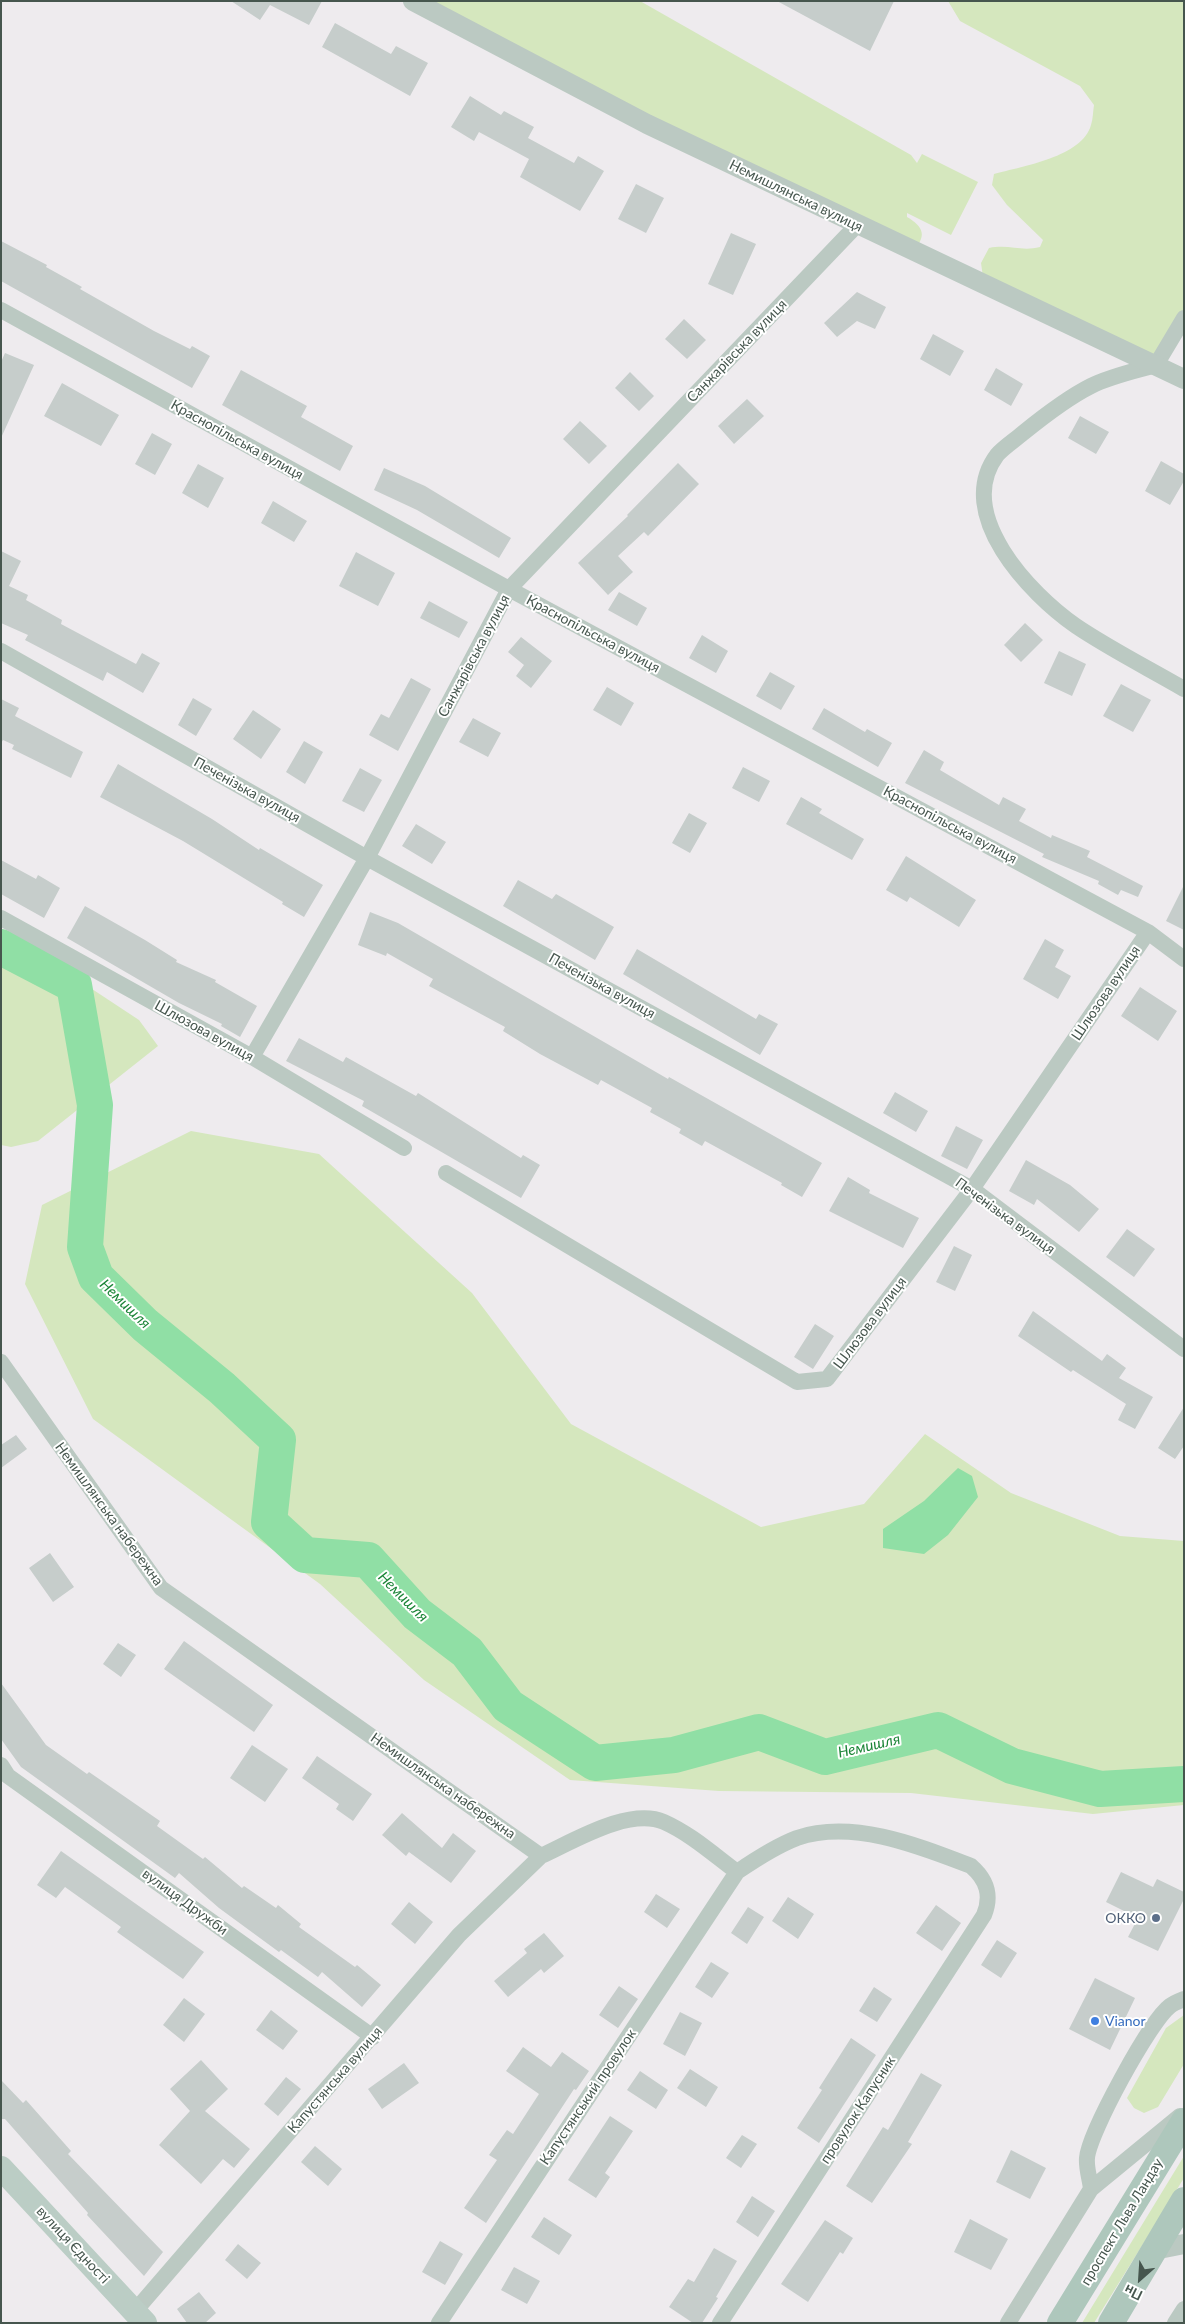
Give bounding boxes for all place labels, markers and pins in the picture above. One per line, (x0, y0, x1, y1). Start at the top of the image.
place label: ОККО (1105, 1910, 1146, 1926)
marker: ОККО (1150, 1912, 1162, 1924)
place label: Vianor (1105, 2013, 1146, 2029)
marker: Vianor (1089, 2015, 1101, 2027)

